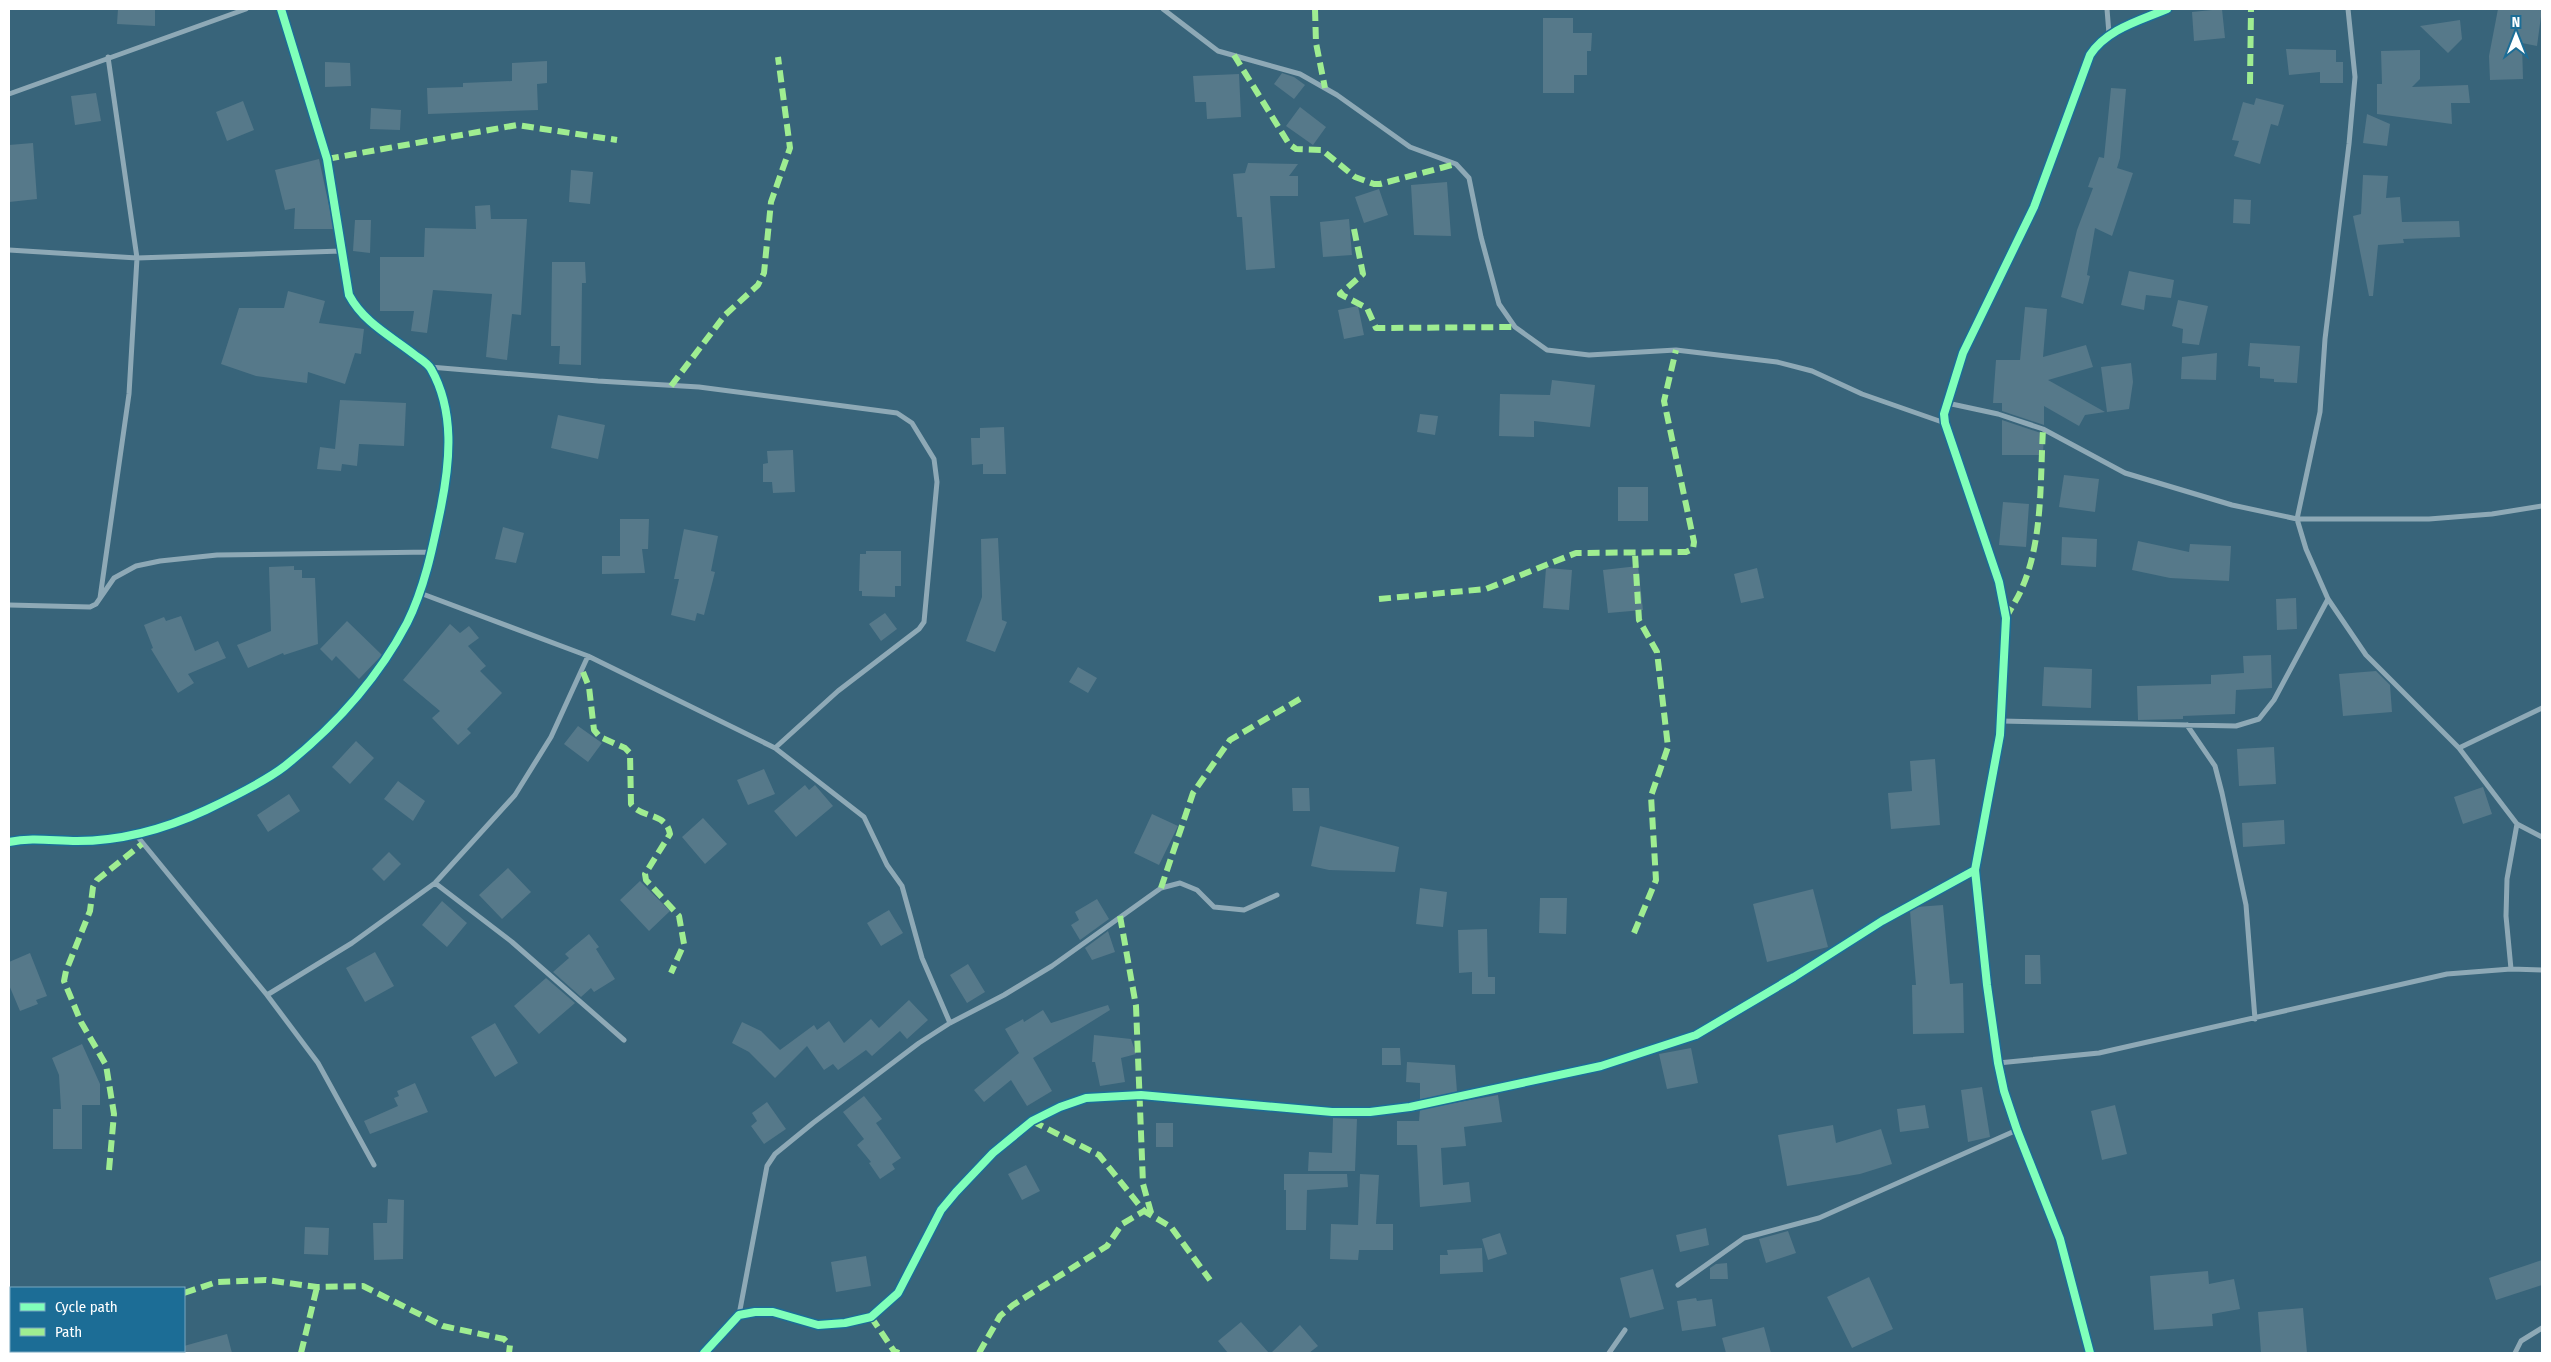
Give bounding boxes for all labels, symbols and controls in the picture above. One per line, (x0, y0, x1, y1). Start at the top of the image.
north arrow (2491, 10, 2541, 60)
text: N (2512, 14, 2520, 31)
legend (10, 1287, 185, 1352)
text: Cycle path (55, 1298, 118, 1316)
text: Path (55, 1323, 82, 1341)

